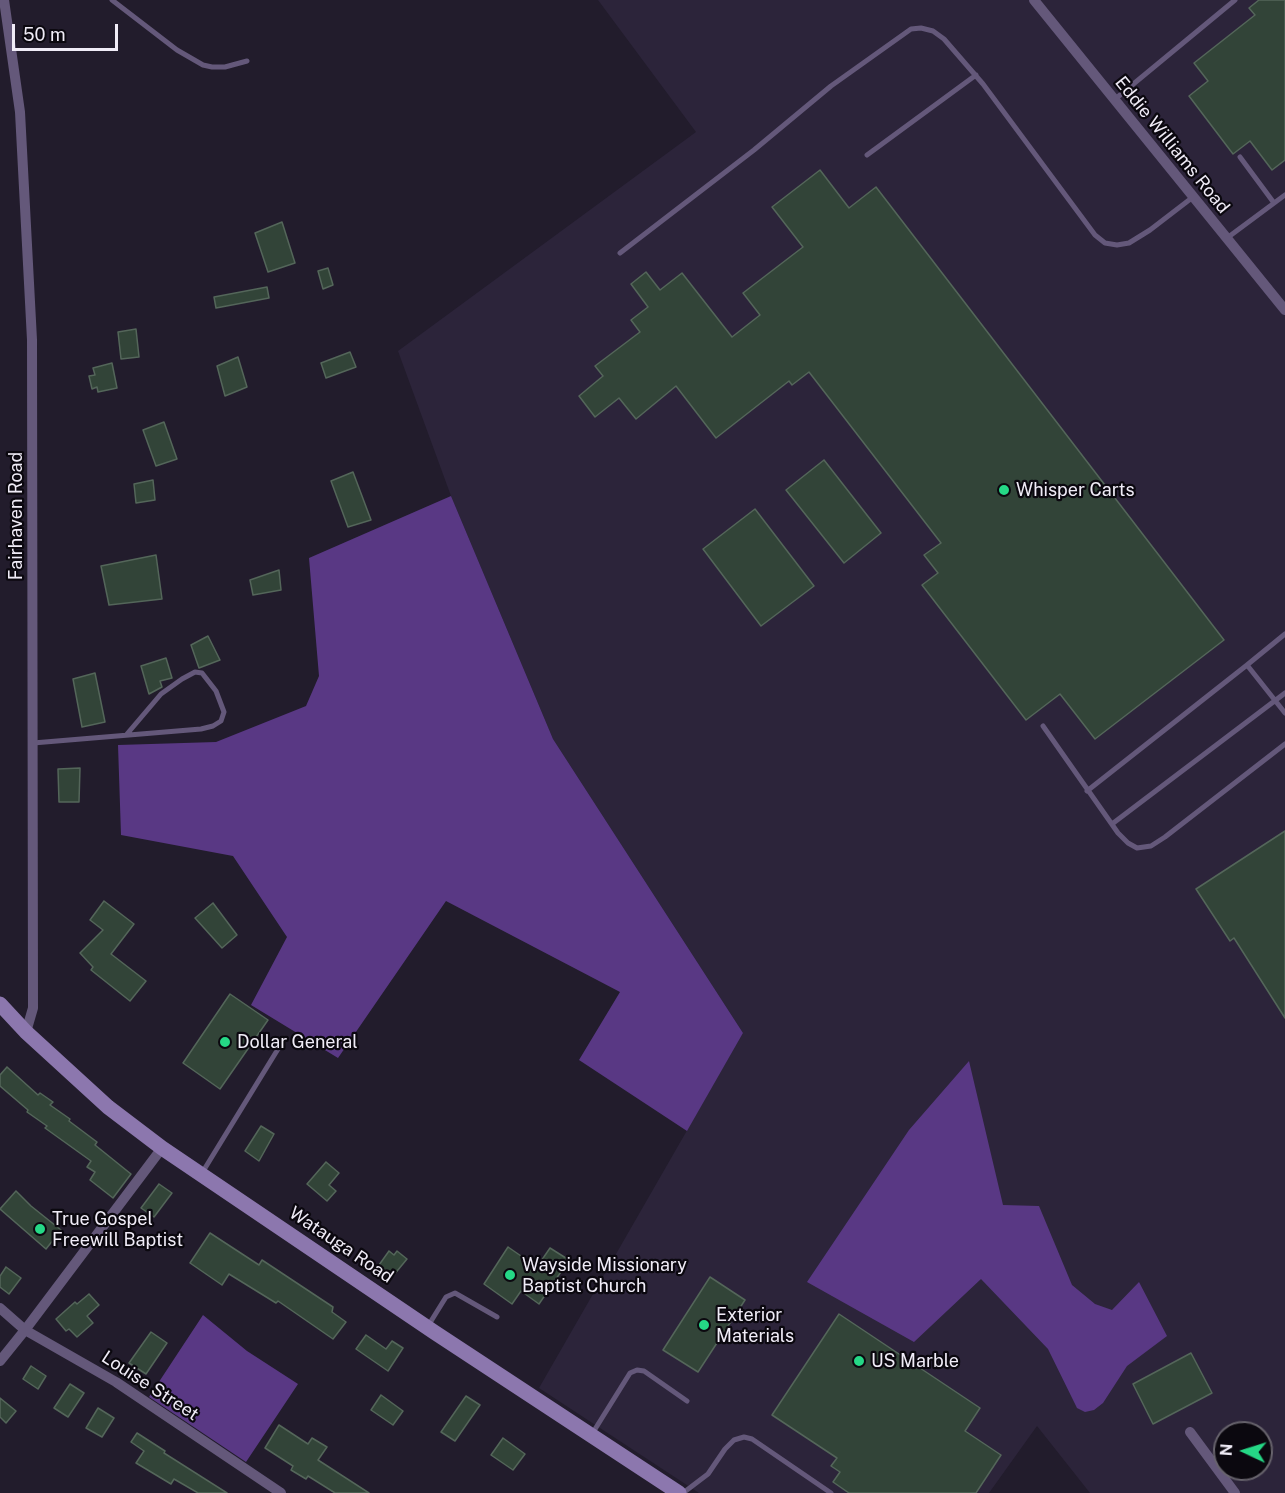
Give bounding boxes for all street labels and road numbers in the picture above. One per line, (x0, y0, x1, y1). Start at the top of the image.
street label: Eddie Williams Road (1110, 72, 1234, 218)
street label: Fairhaven Road (5, 452, 27, 580)
street label: Watauga Road (285, 1202, 397, 1288)
street label: Louise Street (97, 1347, 203, 1425)

